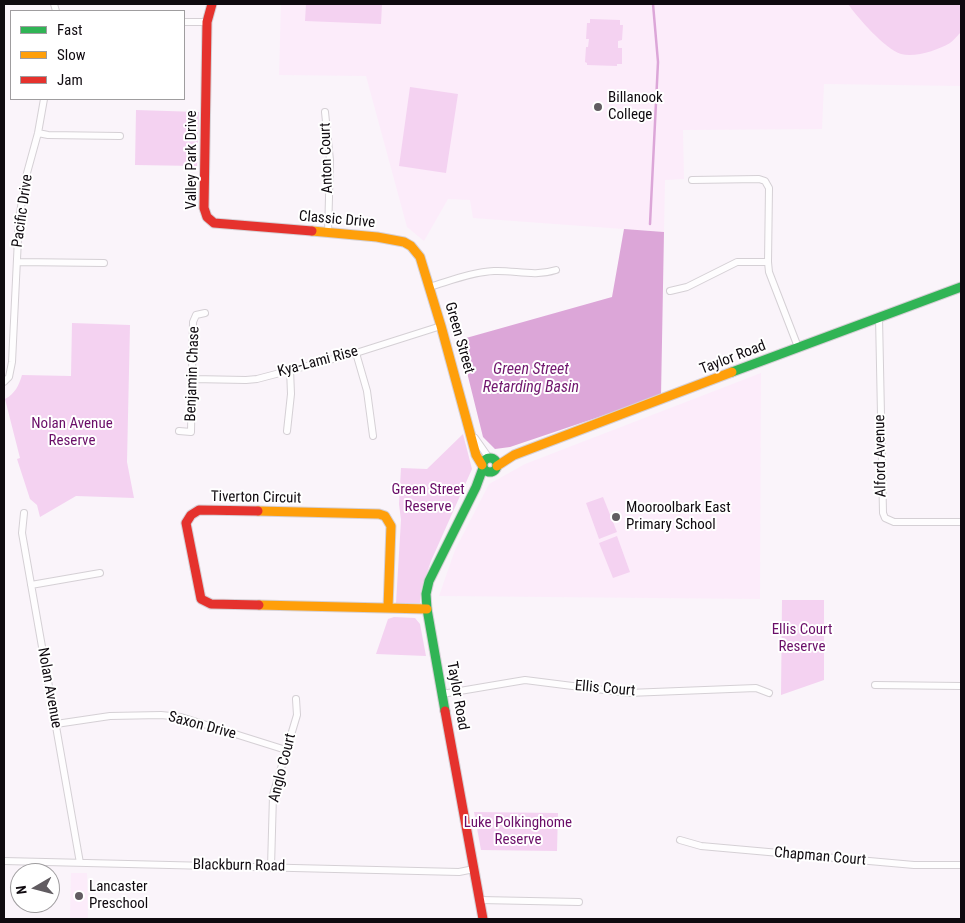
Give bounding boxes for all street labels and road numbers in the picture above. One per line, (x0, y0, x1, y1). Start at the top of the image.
street label: Valley Park Drive (183, 111, 201, 209)
street label: Anton Court (317, 122, 337, 194)
street label: Pacific Drive (9, 173, 37, 249)
street label: Classic Drive (298, 208, 376, 232)
street label: Green Street (440, 300, 478, 376)
street label: Benjamin Chase (182, 326, 204, 422)
street label: Taylor Road (697, 337, 769, 379)
street label: Kya-Lami Rise (276, 343, 360, 381)
street label: Alford Avenue (871, 414, 891, 498)
street label: Tiverton Circuit (211, 488, 301, 508)
street label: Nolan Avenue (33, 646, 65, 730)
street label: Taylor Road (442, 660, 472, 732)
street label: Ellis Court (574, 677, 636, 701)
street label: Saxon Drive (166, 708, 238, 744)
street label: Anglo Court (266, 732, 300, 804)
street label: Chapman Court (773, 844, 867, 870)
street label: Blackburn Road (193, 856, 285, 876)

